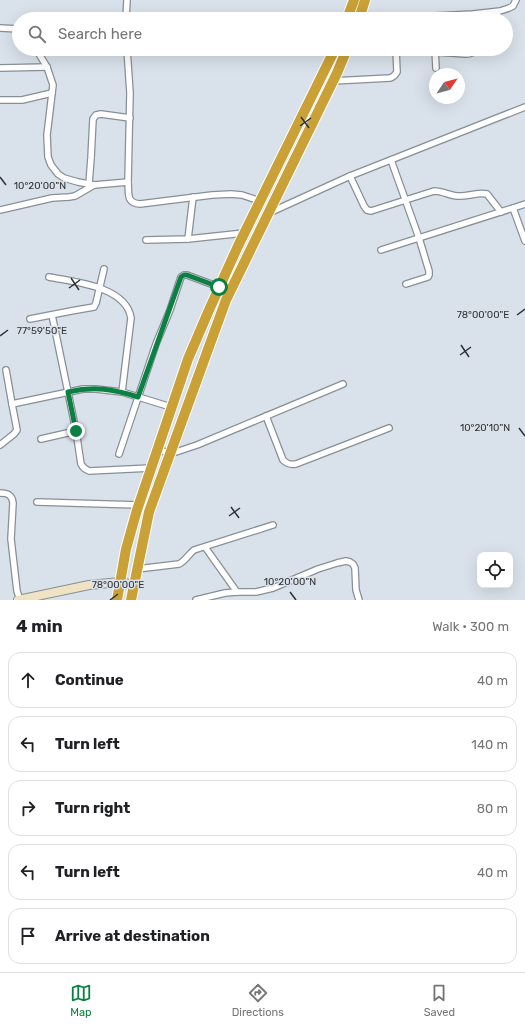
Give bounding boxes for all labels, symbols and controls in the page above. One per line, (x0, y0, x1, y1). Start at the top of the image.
search box (12, 12, 513, 56)
icon: search (26, 23, 48, 45)
text: Search here (58, 25, 142, 43)
north arrow (429, 68, 465, 104)
text: 10°20'00"N (14, 180, 66, 192)
route start (210, 278, 228, 296)
text: 78°00'00"E (457, 309, 509, 321)
text: 77°59'50"E (17, 325, 67, 337)
route end (67, 422, 85, 440)
text: 10°20'10"N (460, 422, 510, 434)
map controls (477, 552, 513, 588)
button: locate (477, 552, 513, 588)
text: 10°20'00"N (264, 576, 316, 588)
text: 78°00'00"E (92, 579, 144, 591)
text: 4 min (16, 616, 63, 636)
text: Walk · 300 m (432, 619, 509, 634)
icon: ahead (17, 669, 39, 691)
text: Continue (55, 671, 124, 689)
text: 40 m (477, 673, 508, 688)
icon: left (17, 733, 39, 755)
text: Turn left (55, 735, 120, 753)
text: 140 m (471, 737, 508, 752)
icon: right (17, 797, 39, 819)
text: Turn right (55, 799, 130, 817)
text: 80 m (477, 801, 508, 816)
icon: left (17, 861, 39, 883)
text: Turn left (55, 863, 120, 881)
text: 40 m (477, 865, 508, 880)
icon: arrive (17, 925, 39, 947)
text: Arrive at destination (55, 927, 210, 945)
tab: Map (70, 982, 92, 1019)
tab: Directions (232, 982, 284, 1019)
tab: Saved (424, 982, 455, 1019)

